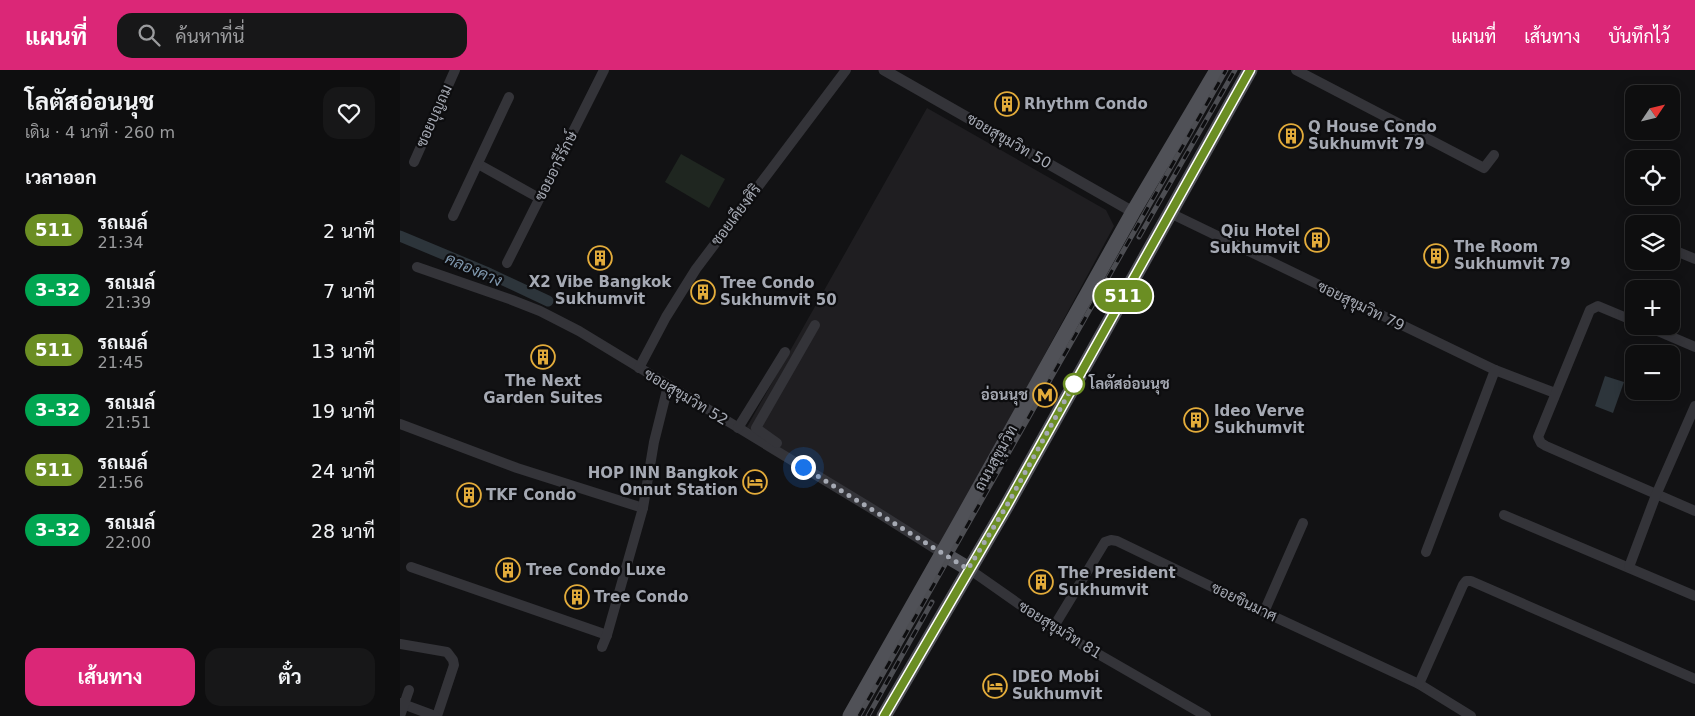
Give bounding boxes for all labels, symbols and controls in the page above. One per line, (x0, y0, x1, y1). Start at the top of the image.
search box (117, 13, 467, 58)
icon: search (135, 21, 163, 49)
text: แผนที่ (25, 23, 87, 51)
text: ค้นหาที่นี่ (175, 25, 245, 47)
text: แผนที่ (1451, 26, 1496, 47)
text: เส้นทาง (1524, 26, 1580, 47)
text: บันทึกไว้ (1608, 26, 1670, 47)
street label: ซอยบุญถม (412, 82, 458, 151)
north arrow (1625, 85, 1680, 140)
map controls (1625, 85, 1680, 400)
button: heart (323, 87, 375, 139)
text: โลตัสอ่อนนุช (25, 88, 154, 116)
building icon: Rhythm Condo (994, 91, 1020, 117)
place label: Rhythm Condo (1024, 95, 1148, 113)
street label: ซอยสุขุมวิท 50 (962, 109, 1055, 174)
place label: Q House Condo Sukhumvit 79 (1308, 118, 1437, 153)
text: เดิน · 4 นาที · 260 m (25, 123, 175, 142)
building icon: Q House Condo Sukhumvit 79 (1278, 123, 1304, 149)
street label: ซอยอารีรักษ์ (530, 127, 582, 204)
button: locate (1625, 150, 1680, 205)
text: เวลาออก (25, 166, 97, 188)
street label: ซอยเคียงศิริ (706, 180, 765, 249)
text: รถเมล์ (98, 211, 148, 233)
button: layers (1625, 215, 1680, 270)
text: 511 (35, 219, 73, 240)
text: 2 นาที (323, 220, 375, 242)
place label: Qiu Hotel Sukhumvit (1209, 222, 1300, 257)
building icon: Qiu Hotel Sukhumvit (1304, 227, 1330, 253)
text: 21:34 (98, 233, 144, 252)
place label: The Room Sukhumvit 79 (1454, 238, 1571, 273)
building icon: The Room Sukhumvit 79 (1423, 243, 1449, 269)
building icon: X2 Vibe Bangkok Sukhumvit (587, 245, 613, 271)
water label: คลองคาง (442, 249, 505, 290)
text: รถเมล์ (105, 271, 155, 293)
place label: X2 Vibe Bangkok Sukhumvit (529, 273, 672, 308)
place label: Tree Condo Sukhumvit 50 (720, 274, 837, 309)
street label: ซอยสุขุมวิท 79 (1314, 277, 1408, 337)
text: 3-32 (35, 279, 80, 300)
building icon: Tree Condo Sukhumvit 50 (690, 279, 716, 305)
text: 7 นาที (323, 280, 375, 302)
line badge: 511 (1094, 280, 1152, 312)
button: + (1625, 280, 1680, 335)
text: 511 (1104, 285, 1142, 306)
text: 21:39 (105, 293, 151, 312)
text: รถเมล์ (98, 331, 148, 353)
text: 511 (35, 339, 73, 360)
text: 13 นาที (311, 340, 375, 362)
building icon: The Next Garden Suites (530, 344, 556, 370)
button: − (1625, 345, 1680, 400)
text: 21:45 (98, 353, 144, 372)
street label: ซอยสุขุมวิท 52 (640, 365, 731, 431)
place label: The Next Garden Suites (483, 372, 603, 407)
marker: โลตัสอ่อนนุช (1063, 373, 1085, 395)
place label: โลตัสอ่อนนุช (1088, 373, 1170, 395)
metro station icon: อ่อนนุช (1032, 382, 1058, 408)
place label: อ่อนนุช (981, 385, 1028, 406)
text: รถเมล์ (105, 391, 155, 413)
text: 3-32 (35, 399, 80, 420)
text: 19 นาที (311, 400, 375, 422)
place label: Ideo Verve Sukhumvit (1214, 402, 1305, 437)
building icon: Ideo Verve Sukhumvit (1183, 407, 1209, 433)
text: 21:51 (105, 413, 151, 432)
street label: ถนนสุขุมวิท (971, 422, 1023, 495)
text: รถเมล์ (98, 451, 148, 473)
your location (791, 455, 816, 480)
text: 511 (35, 459, 73, 480)
text: 24 นาที (311, 460, 375, 482)
place label: HOP INN Bangkok Onnut Station (588, 464, 739, 499)
hotel icon: HOP INN Bangkok Onnut Station (742, 469, 768, 495)
text: 21:56 (98, 473, 144, 492)
building icon: TKF Condo (456, 482, 482, 508)
place label: TKF Condo (486, 486, 576, 504)
text: รถเมล์ (105, 511, 155, 533)
text: 3-32 (35, 519, 80, 540)
text: 28 นาที (311, 520, 375, 542)
text: 22:00 (105, 533, 151, 552)
building icon: Tree Condo Luxe (495, 557, 521, 583)
place label: Tree Condo Luxe (526, 561, 666, 579)
place label: The President Sukhumvit (1058, 564, 1176, 599)
building icon: The President Sukhumvit (1028, 569, 1054, 595)
street label: ซอยชินมาศ (1208, 578, 1280, 626)
building icon: Tree Condo (564, 584, 590, 610)
place label: Tree Condo (594, 588, 689, 606)
street label: ซอยสุขุมวิท 81 (1014, 597, 1105, 664)
button: เส้นทาง (25, 648, 195, 706)
button: ตั๋ว (205, 648, 375, 706)
place label: IDEO Mobi Sukhumvit (1012, 668, 1103, 703)
hotel icon: IDEO Mobi Sukhumvit (982, 673, 1008, 699)

